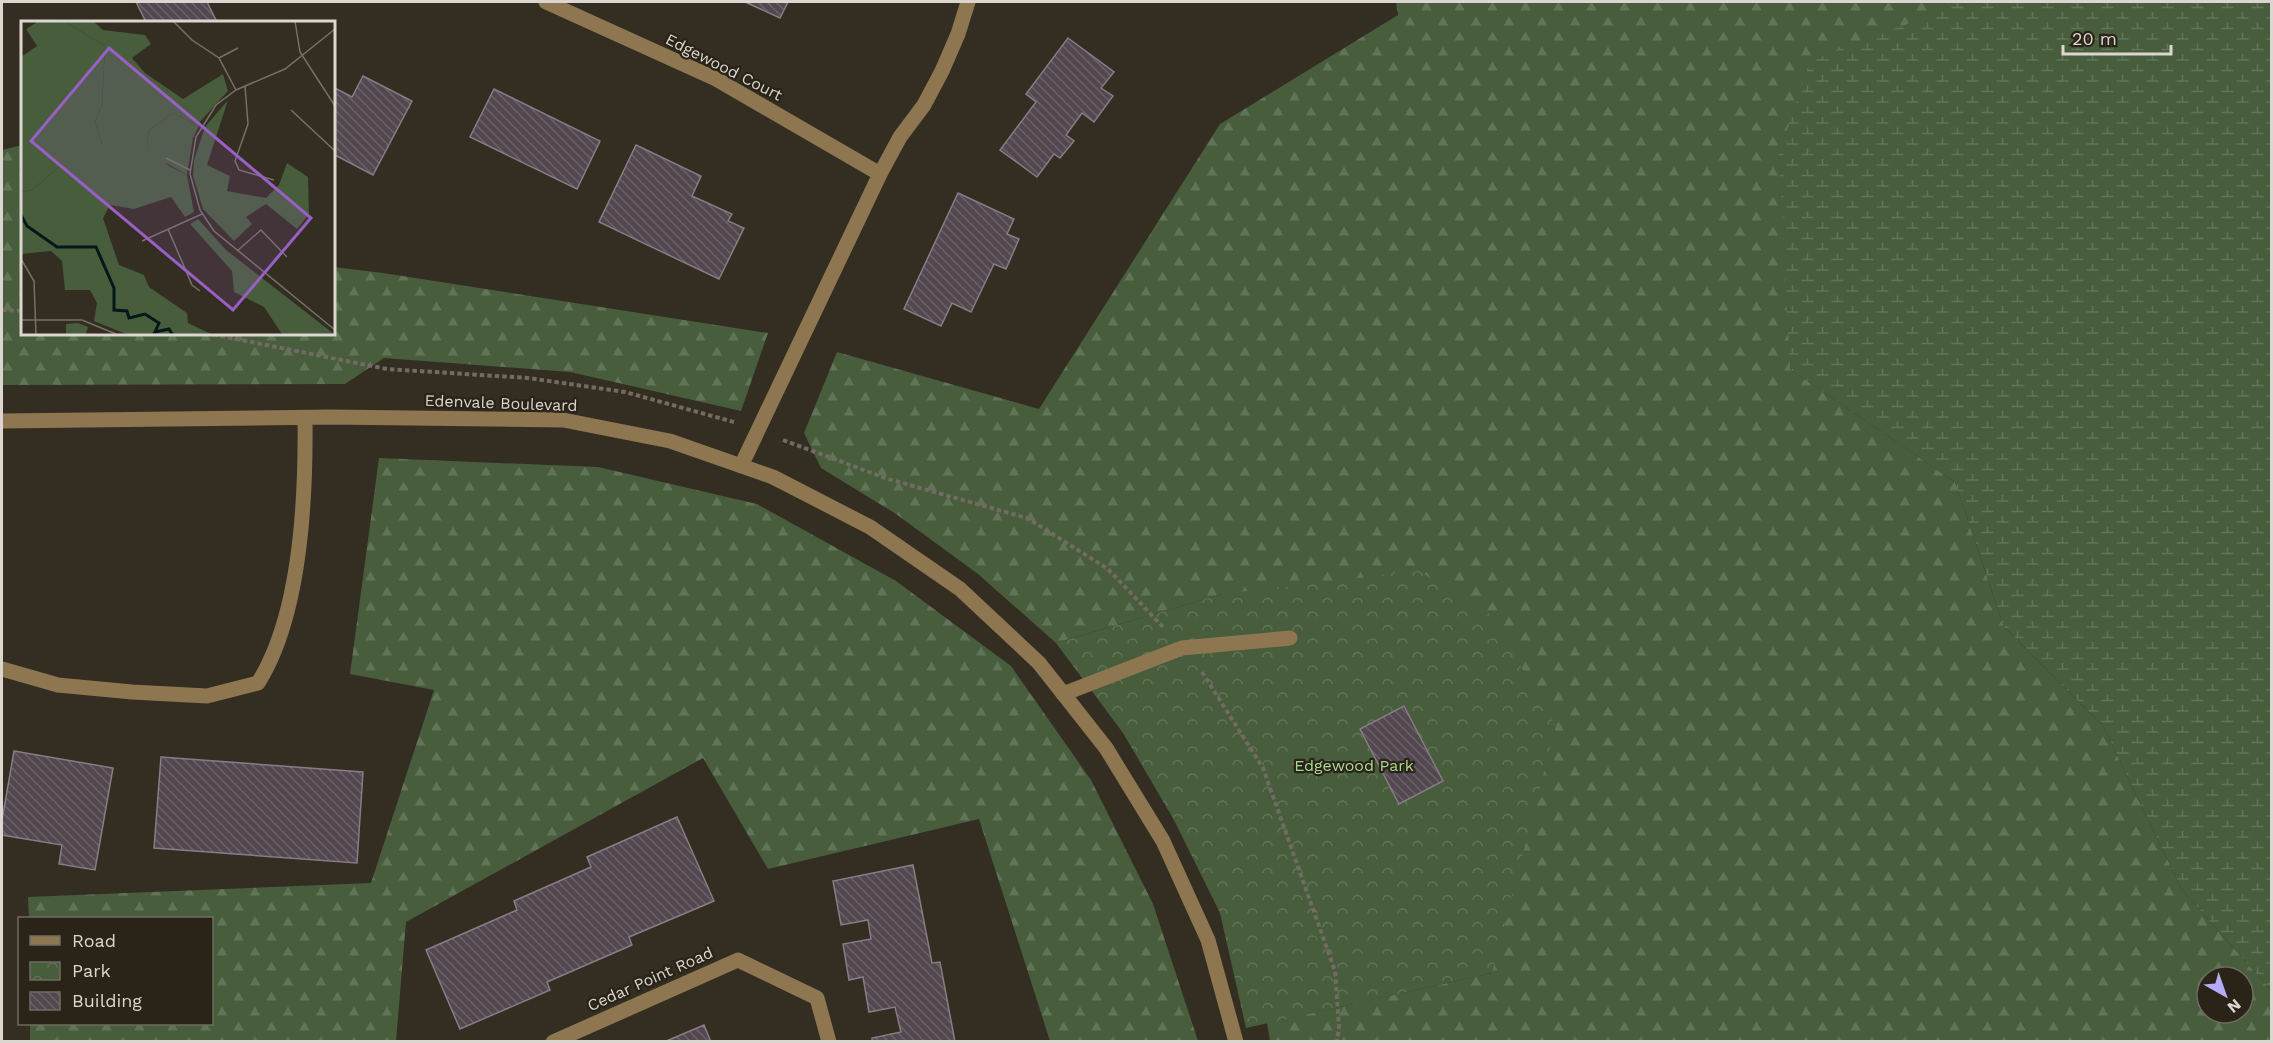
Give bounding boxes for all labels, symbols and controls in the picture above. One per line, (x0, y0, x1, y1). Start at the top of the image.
scale bar (2063, 18, 2171, 56)
inset map (21, 21, 334, 334)
text: 20 m (2072, 28, 2117, 49)
street label: Edgewood Court (662, 29, 786, 105)
street label: Edenvale Boulevard (424, 391, 578, 415)
park label: Edgewood Park (1294, 756, 1414, 775)
legend (18, 917, 213, 1025)
text: Road (72, 930, 116, 951)
street label: Cedar Point Road (584, 943, 716, 1015)
text: Park (72, 960, 111, 981)
north arrow (2195, 965, 2255, 1025)
text: Building (72, 990, 142, 1011)
text: N (2224, 995, 2245, 1017)

